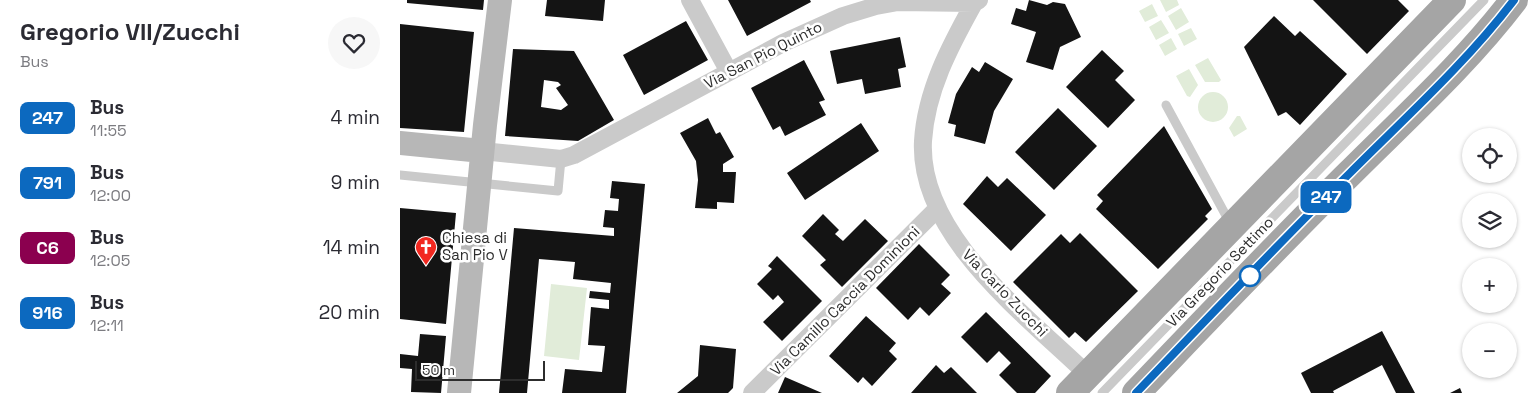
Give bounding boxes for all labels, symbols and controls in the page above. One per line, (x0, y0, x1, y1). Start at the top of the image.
text: Gregorio VII/Zucchi (20, 16, 240, 47)
button: heart (328, 17, 380, 69)
street label: Via San Pio Quinto (701, 17, 825, 93)
text: Bus (20, 51, 49, 72)
text: Bus (90, 95, 124, 120)
text: 4 min (331, 105, 380, 130)
text: 247 (32, 106, 63, 129)
text: 11:55 (90, 120, 127, 141)
map controls (1462, 128, 1517, 378)
button: locate (1462, 128, 1517, 183)
text: Bus (90, 160, 124, 185)
text: 9 min (331, 170, 380, 195)
text: 791 (33, 171, 62, 194)
line badge: 247 (1297, 181, 1355, 213)
text: 12:00 (90, 185, 131, 206)
text: 247 (1310, 185, 1342, 208)
button: layers (1462, 193, 1517, 248)
street label: Via Gregorio Settimo (1162, 212, 1277, 331)
street label: Via Camillo Caccia Dominioni (766, 222, 923, 379)
text: Bus (90, 225, 124, 250)
place label: Chiesa di San Pio V (442, 228, 508, 264)
text: 14 min (323, 235, 380, 260)
church icon: Chiesa di San Pio V (414, 235, 438, 266)
text: C6 (36, 236, 59, 259)
street label: Via Carlo Zucchi (959, 245, 1052, 341)
text: 12:05 (90, 250, 130, 271)
button: + (1462, 258, 1517, 313)
unlabelled marker (1239, 265, 1261, 287)
text: Bus (90, 290, 124, 315)
text: 20 min (319, 300, 380, 325)
text: 916 (32, 301, 63, 324)
text: 12:11 (90, 315, 124, 336)
button: − (1462, 323, 1517, 378)
scale bar (415, 358, 545, 381)
text: 50 m (422, 361, 455, 379)

